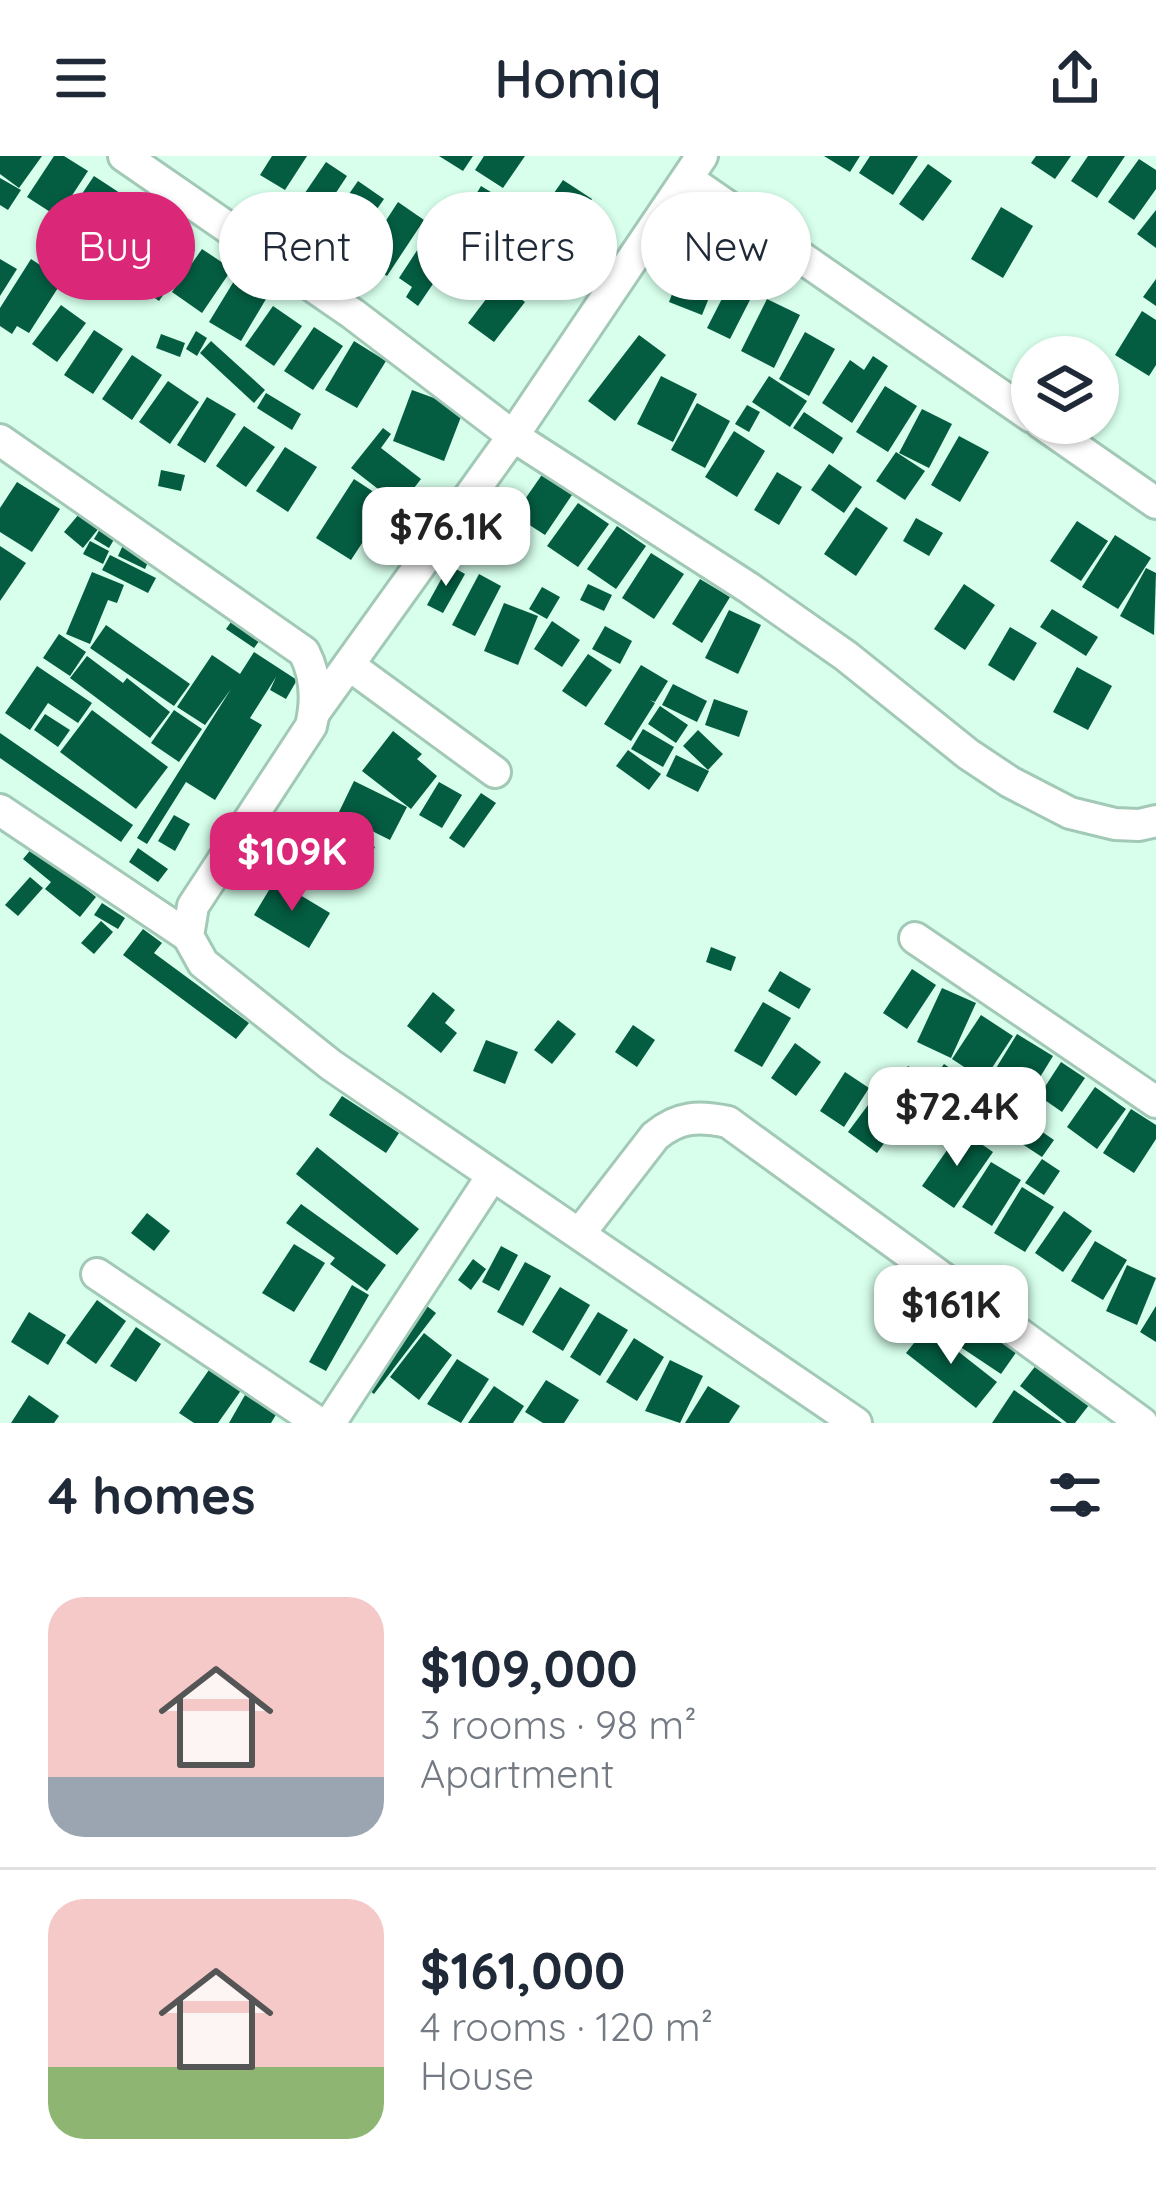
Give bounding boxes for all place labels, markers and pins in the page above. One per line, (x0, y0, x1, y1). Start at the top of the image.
pin: $76.1K (348, 487, 544, 589)
pin: $109K (208, 812, 376, 914)
pin: $72.4K (859, 1067, 1055, 1169)
pin: $161K (867, 1265, 1035, 1367)

